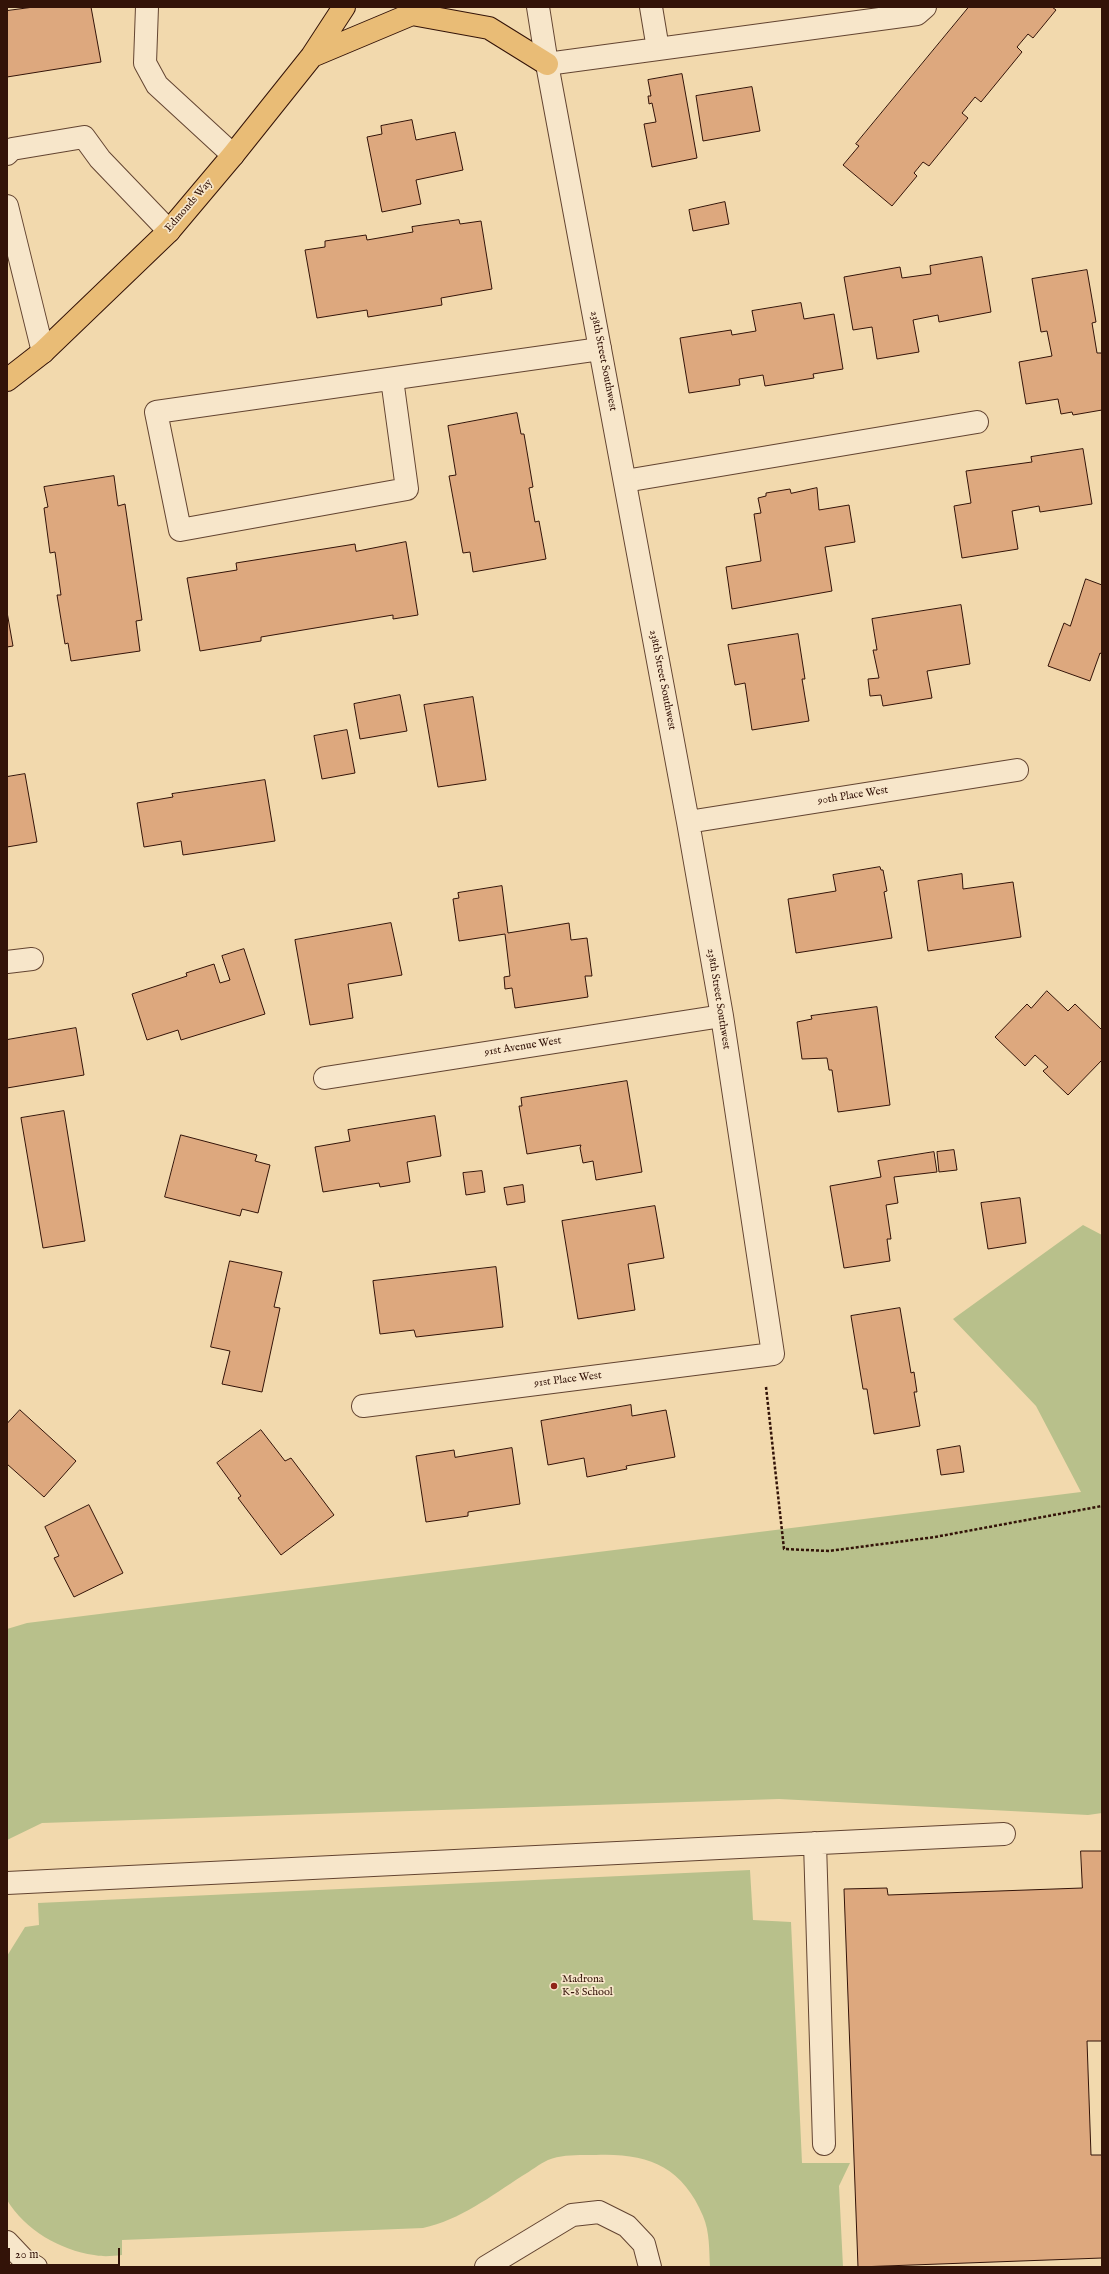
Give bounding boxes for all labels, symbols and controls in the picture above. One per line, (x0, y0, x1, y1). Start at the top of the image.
street label: Edmonds Way (162, 177, 216, 235)
street label: 238th Street Southwest (587, 310, 619, 412)
street label: 238th Street Southwest (646, 629, 678, 731)
street label: 90th Place West (817, 784, 889, 808)
street label: 238th Street Southwest (704, 948, 732, 1050)
street label: 91st Avenue West (484, 1034, 562, 1060)
street label: 91st Place West (534, 1369, 602, 1391)
place label: Madrona K-8 School (562, 1973, 613, 1999)
marker: Madrona K-8 School (549, 1981, 559, 1991)
scale bar (10, 2240, 122, 2266)
text: 20 m (15, 2247, 38, 2262)

